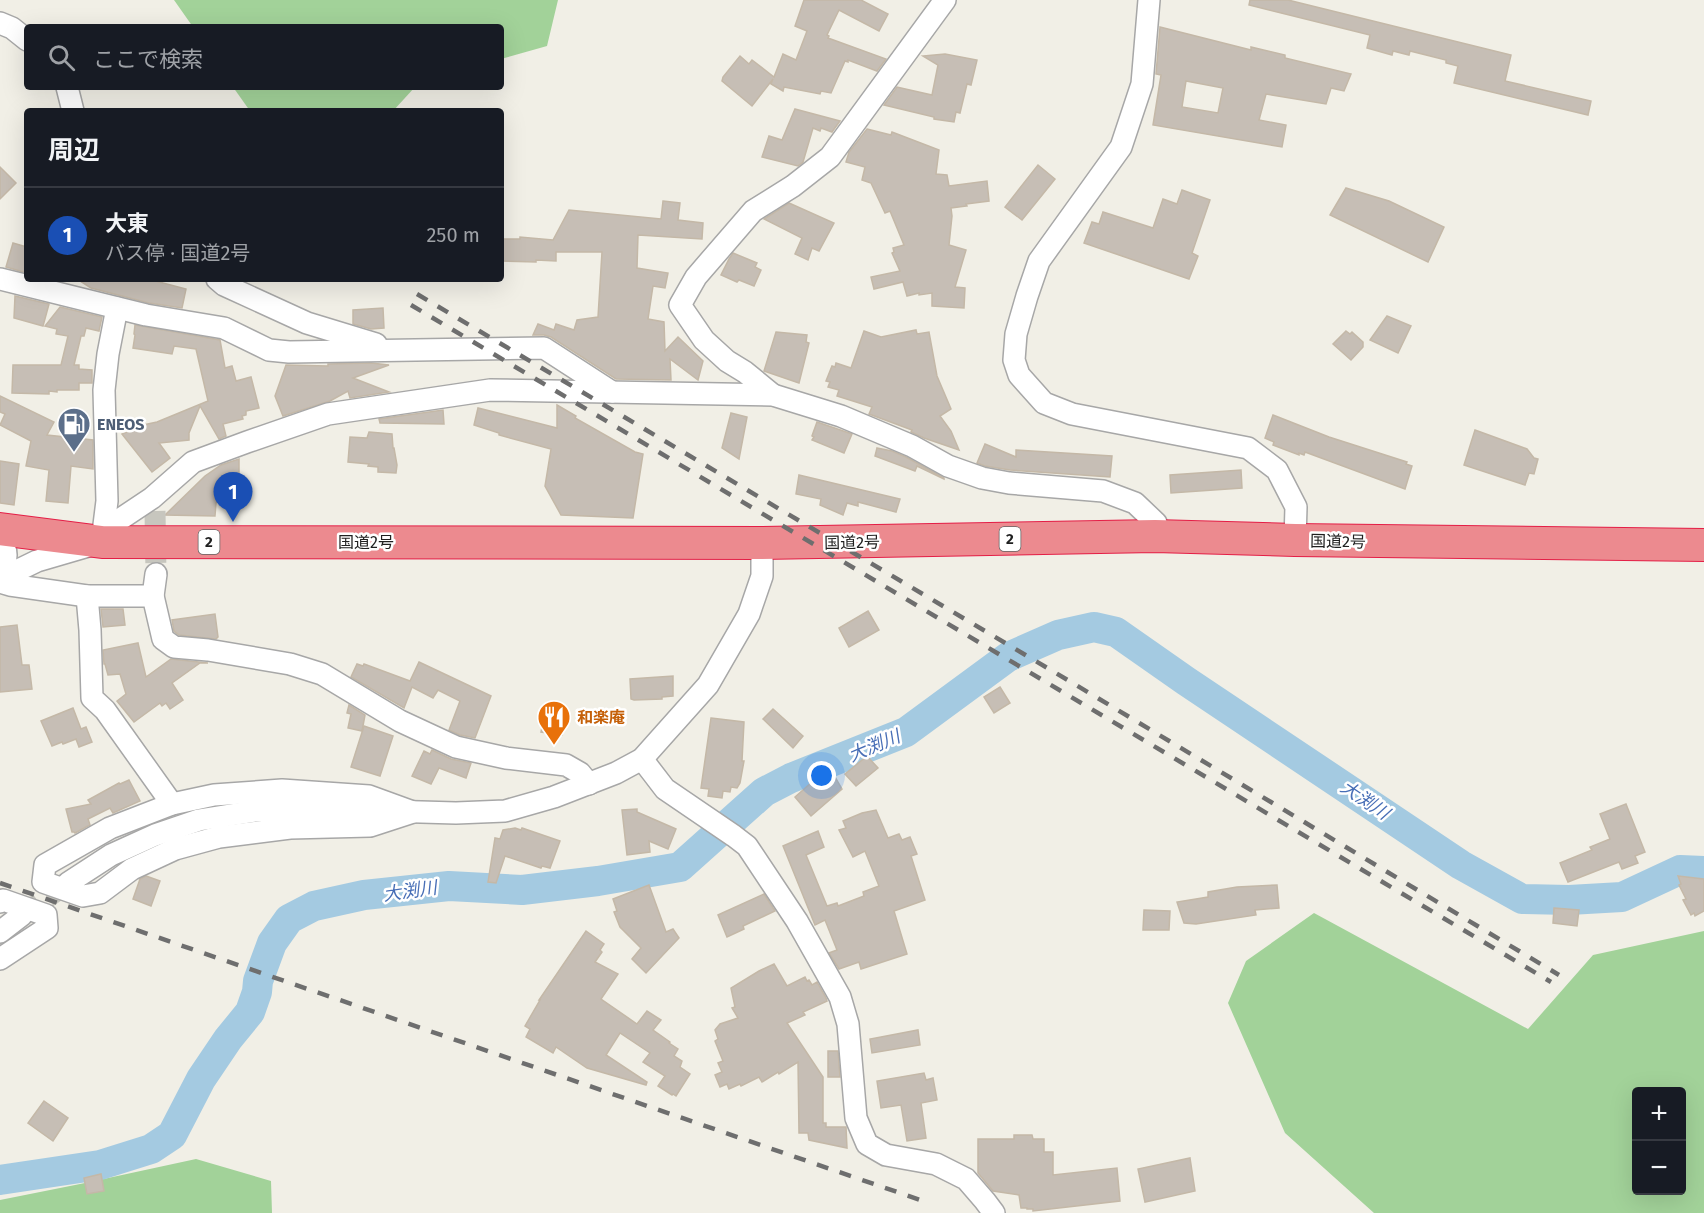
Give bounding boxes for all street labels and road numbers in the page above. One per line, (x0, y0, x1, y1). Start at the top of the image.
road number: 2 (1000, 527, 1020, 551)
road number: 2 (198, 530, 220, 554)
street label: 国道2号 (1310, 532, 1366, 551)
street label: 国道2号 (338, 533, 394, 552)
street label: 国道2号 (824, 533, 880, 552)

